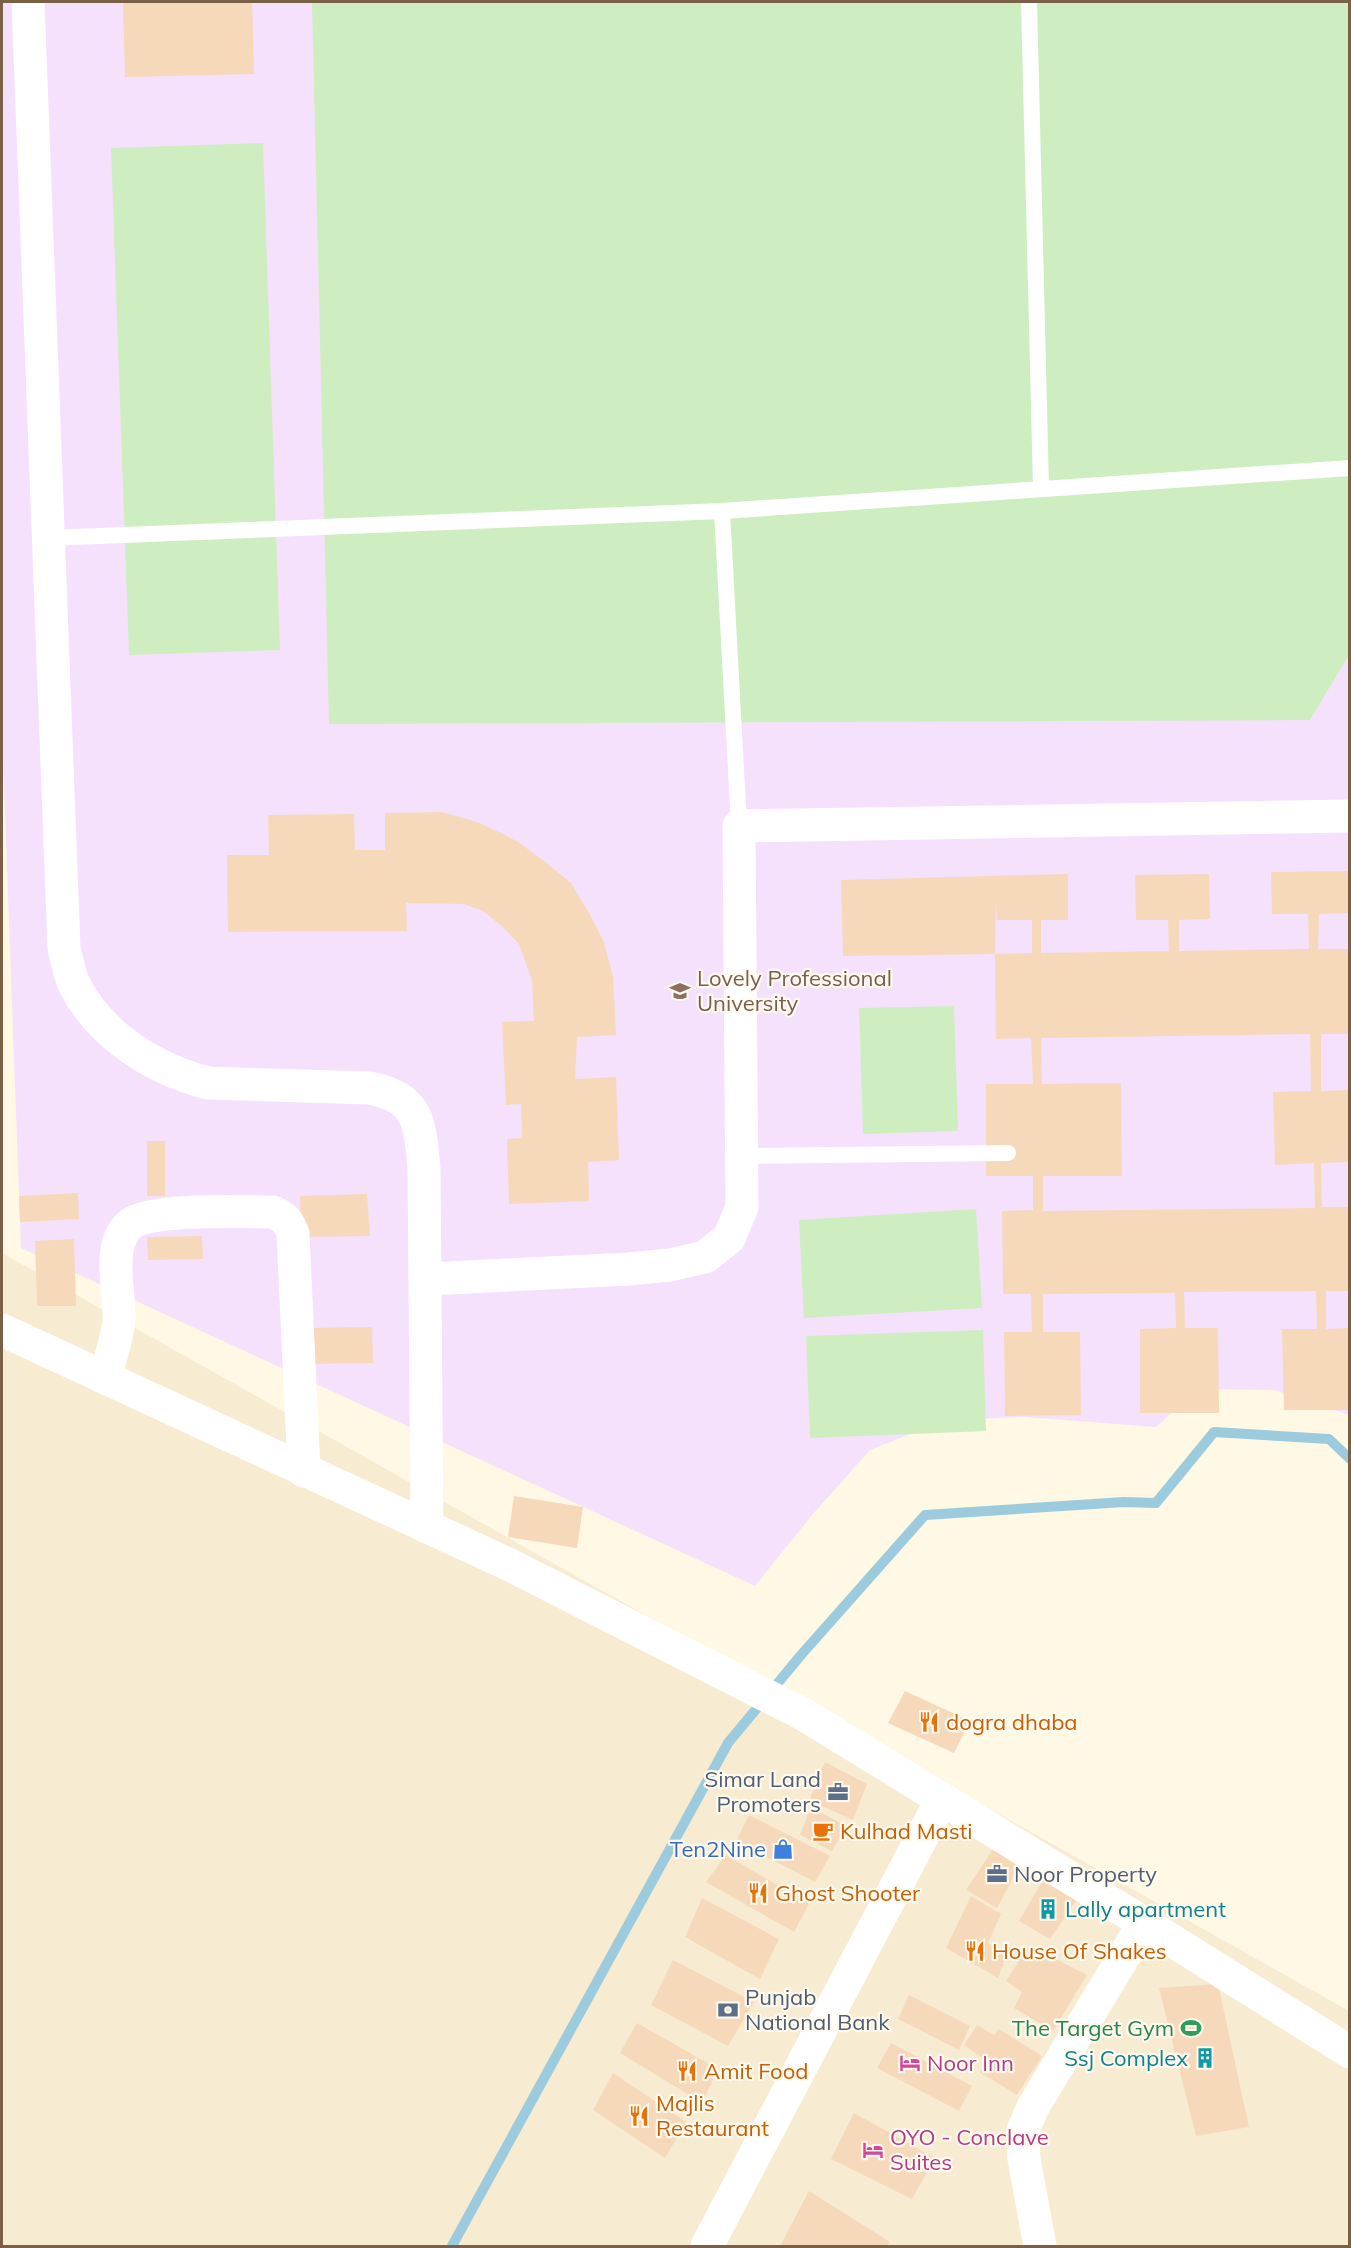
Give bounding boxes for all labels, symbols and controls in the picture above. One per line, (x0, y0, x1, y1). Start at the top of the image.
place label: Lovely Professional University (697, 964, 892, 1017)
school or university icon: Lovely Professional University (668, 979, 692, 1003)
place label: dogra dhaba (946, 1708, 1078, 1736)
restaurant icon: dogra dhaba (917, 1710, 941, 1734)
place label: Simar Land Promoters (705, 1765, 821, 1818)
office icon: Simar Land Promoters (826, 1780, 850, 1804)
place label: Kulhad Masti (840, 1817, 973, 1845)
cafe icon: Kulhad Masti (811, 1819, 835, 1843)
place label: Ten2Nine (670, 1835, 766, 1863)
shop icon: Ten2Nine (771, 1837, 795, 1861)
place label: Noor Property (1014, 1860, 1157, 1888)
office icon: Noor Property (985, 1862, 1009, 1886)
place label: Ghost Shooter (775, 1879, 920, 1907)
restaurant icon: Ghost Shooter (746, 1881, 770, 1905)
place label: Lally apartment (1065, 1895, 1226, 1923)
building icon: Lally apartment (1036, 1897, 1060, 1921)
place label: House Of Shakes (992, 1937, 1167, 1965)
restaurant icon: House Of Shakes (963, 1939, 987, 1963)
place label: Punjab National Bank (745, 1983, 890, 2036)
bank icon: Punjab National Bank (716, 1998, 740, 2022)
place label: The Target Gym (1012, 2014, 1174, 2042)
sports icon: The Target Gym (1179, 2016, 1203, 2040)
place label: Ssj Complex (1064, 2044, 1188, 2072)
building icon: Ssj Complex (1193, 2046, 1217, 2070)
place label: Noor Inn (927, 2049, 1014, 2077)
hotel icon: Noor Inn (898, 2051, 922, 2075)
place label: Amit Food (704, 2057, 808, 2085)
restaurant icon: Amit Food (675, 2059, 699, 2083)
place label: Majlis Restaurant (656, 2089, 769, 2142)
restaurant icon: Majlis Restaurant (627, 2104, 651, 2128)
place label: OYO - Conclave Suites (890, 2123, 1049, 2176)
hotel icon: OYO - Conclave Suites (861, 2138, 885, 2162)

